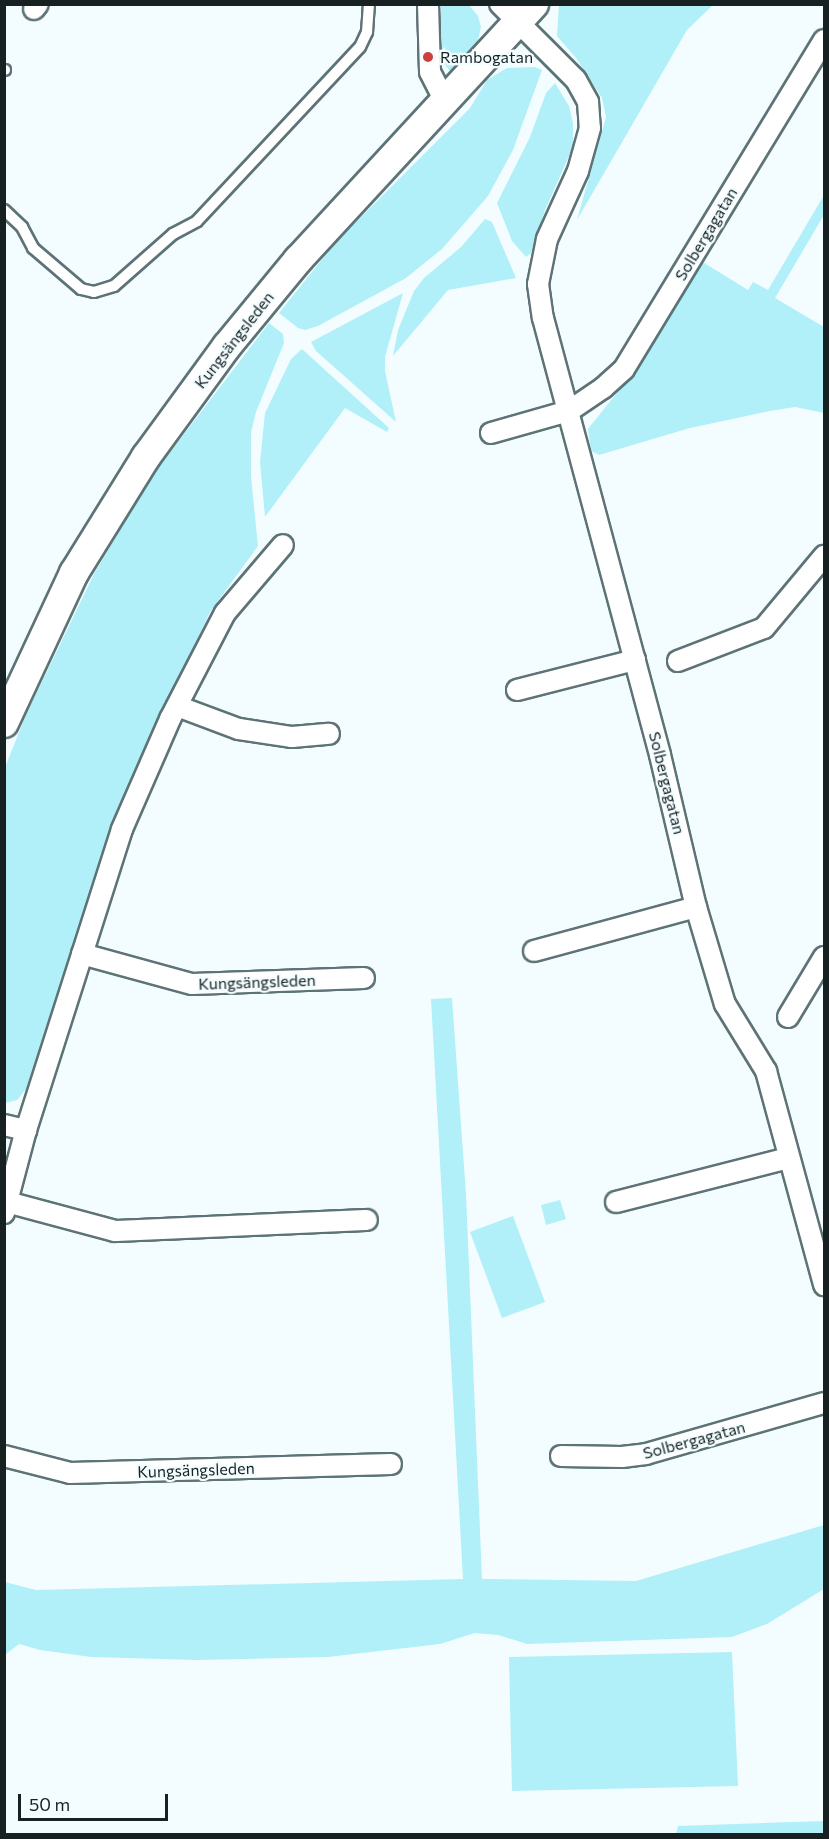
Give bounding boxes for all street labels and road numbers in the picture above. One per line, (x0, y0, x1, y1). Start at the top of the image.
street label: Solbergagatan (671, 184, 741, 284)
street label: Kungsängsleden (190, 288, 278, 392)
street label: Solbergagatan (645, 730, 689, 836)
street label: Kungsängsleden (198, 970, 316, 994)
street label: Solbergagatan (641, 1417, 747, 1463)
street label: Kungsängsleden (137, 1458, 255, 1482)

